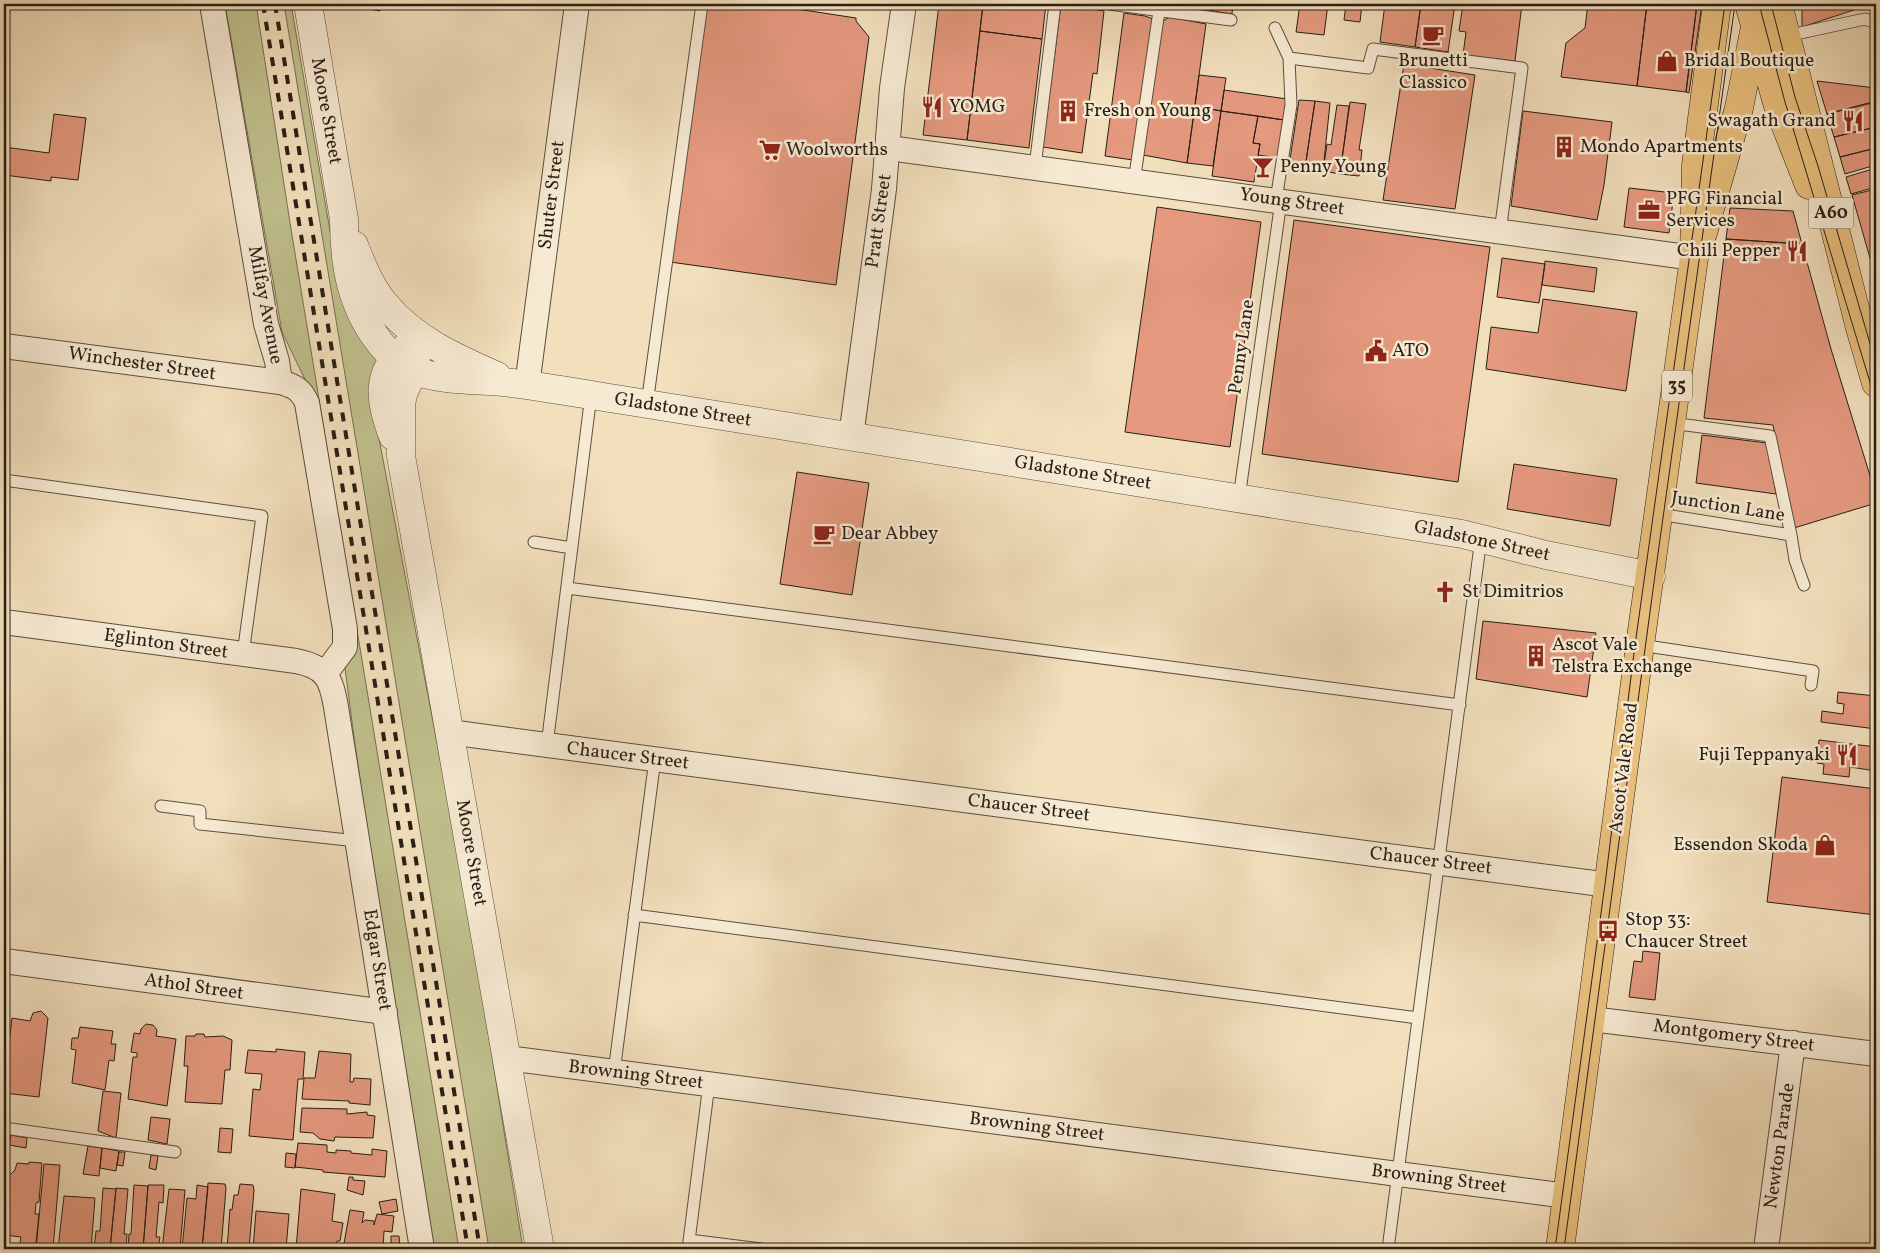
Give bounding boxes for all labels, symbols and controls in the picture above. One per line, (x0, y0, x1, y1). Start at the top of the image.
cafe icon: Brunetti Classico (1420, 22, 1446, 48)
place label: Brunetti Classico (1398, 48, 1468, 96)
shop icon: Bridal Boutique (1654, 48, 1680, 74)
place label: Bridal Boutique (1684, 48, 1814, 74)
street label: Moore Street (304, 56, 348, 167)
restaurant icon: YOMG (919, 94, 945, 120)
place label: YOMG (949, 94, 1006, 120)
building icon: Fresh on Young (1055, 98, 1081, 124)
place label: Fresh on Young (1084, 98, 1211, 124)
place label: Swagath Grand (1707, 108, 1836, 134)
restaurant icon: Swagath Grand (1840, 108, 1866, 134)
building icon: Mondo Apartments (1551, 134, 1577, 160)
place label: Mondo Apartments (1580, 134, 1743, 160)
supermarket icon: Woolworths (757, 137, 783, 163)
place label: Woolworths (786, 137, 888, 163)
street label: Shuter Street (532, 139, 572, 251)
bar icon: Penny Young (1250, 154, 1276, 180)
place label: Penny Young (1280, 154, 1387, 180)
street label: Pratt Street (860, 172, 899, 270)
street label: Young Street (1238, 182, 1346, 222)
place label: PFG Financial Services (1666, 186, 1783, 234)
office icon: PFG Financial Services (1636, 197, 1662, 223)
road number: A60 (1808, 198, 1854, 228)
place label: Chili Pepper (1677, 238, 1780, 264)
restaurant icon: Chili Pepper (1784, 238, 1810, 264)
street label: Milfay Avenue (241, 244, 289, 366)
street label: Penny Lane (1222, 298, 1262, 396)
public building icon: ATO (1363, 338, 1389, 364)
place label: ATO (1392, 338, 1429, 364)
street label: Winchester Street (66, 341, 218, 387)
road number: 35 (1662, 371, 1692, 402)
street label: Gladstone Street (613, 386, 754, 434)
street label: Gladstone Street (1013, 449, 1154, 497)
street label: Junction Lane (1669, 485, 1787, 529)
street label: Gladstone Street (1412, 514, 1553, 568)
cafe icon: Dear Abbey (811, 521, 837, 547)
place label: Dear Abbey (841, 521, 938, 547)
church icon: St Dimitrios (1432, 579, 1458, 605)
place label: St Dimitrios (1462, 579, 1564, 605)
street label: Eglinton Street (102, 622, 230, 666)
place label: Ascot Vale Telstra Exchange (1552, 632, 1692, 680)
building icon: Ascot Vale Telstra Exchange (1523, 643, 1549, 669)
street label: Ascot Vale Road (1603, 701, 1645, 835)
street label: Chaucer Street (565, 736, 691, 776)
place label: Fuji Teppanyaki (1698, 742, 1830, 768)
restaurant icon: Fuji Teppanyaki (1834, 742, 1860, 768)
street label: Chaucer Street (966, 788, 1092, 828)
street label: Moore Street (449, 798, 493, 909)
place label: Essendon Skoda (1673, 832, 1808, 858)
shop icon: Essendon Skoda (1812, 832, 1838, 858)
street label: Chaucer Street (1368, 841, 1494, 881)
street label: Edgar Street (356, 907, 398, 1013)
place label: Stop 33: Chaucer Street (1625, 907, 1748, 955)
bus stop icon: Stop 33: Chaucer Street (1595, 918, 1621, 944)
street label: Athol Street (143, 967, 246, 1007)
street label: Montgomery Street (1652, 1013, 1816, 1059)
street label: Browning Street (567, 1054, 705, 1096)
street label: Newton Parade (1758, 1081, 1802, 1211)
street label: Browning Street (968, 1106, 1106, 1148)
street label: Browning Street (1370, 1158, 1508, 1200)

